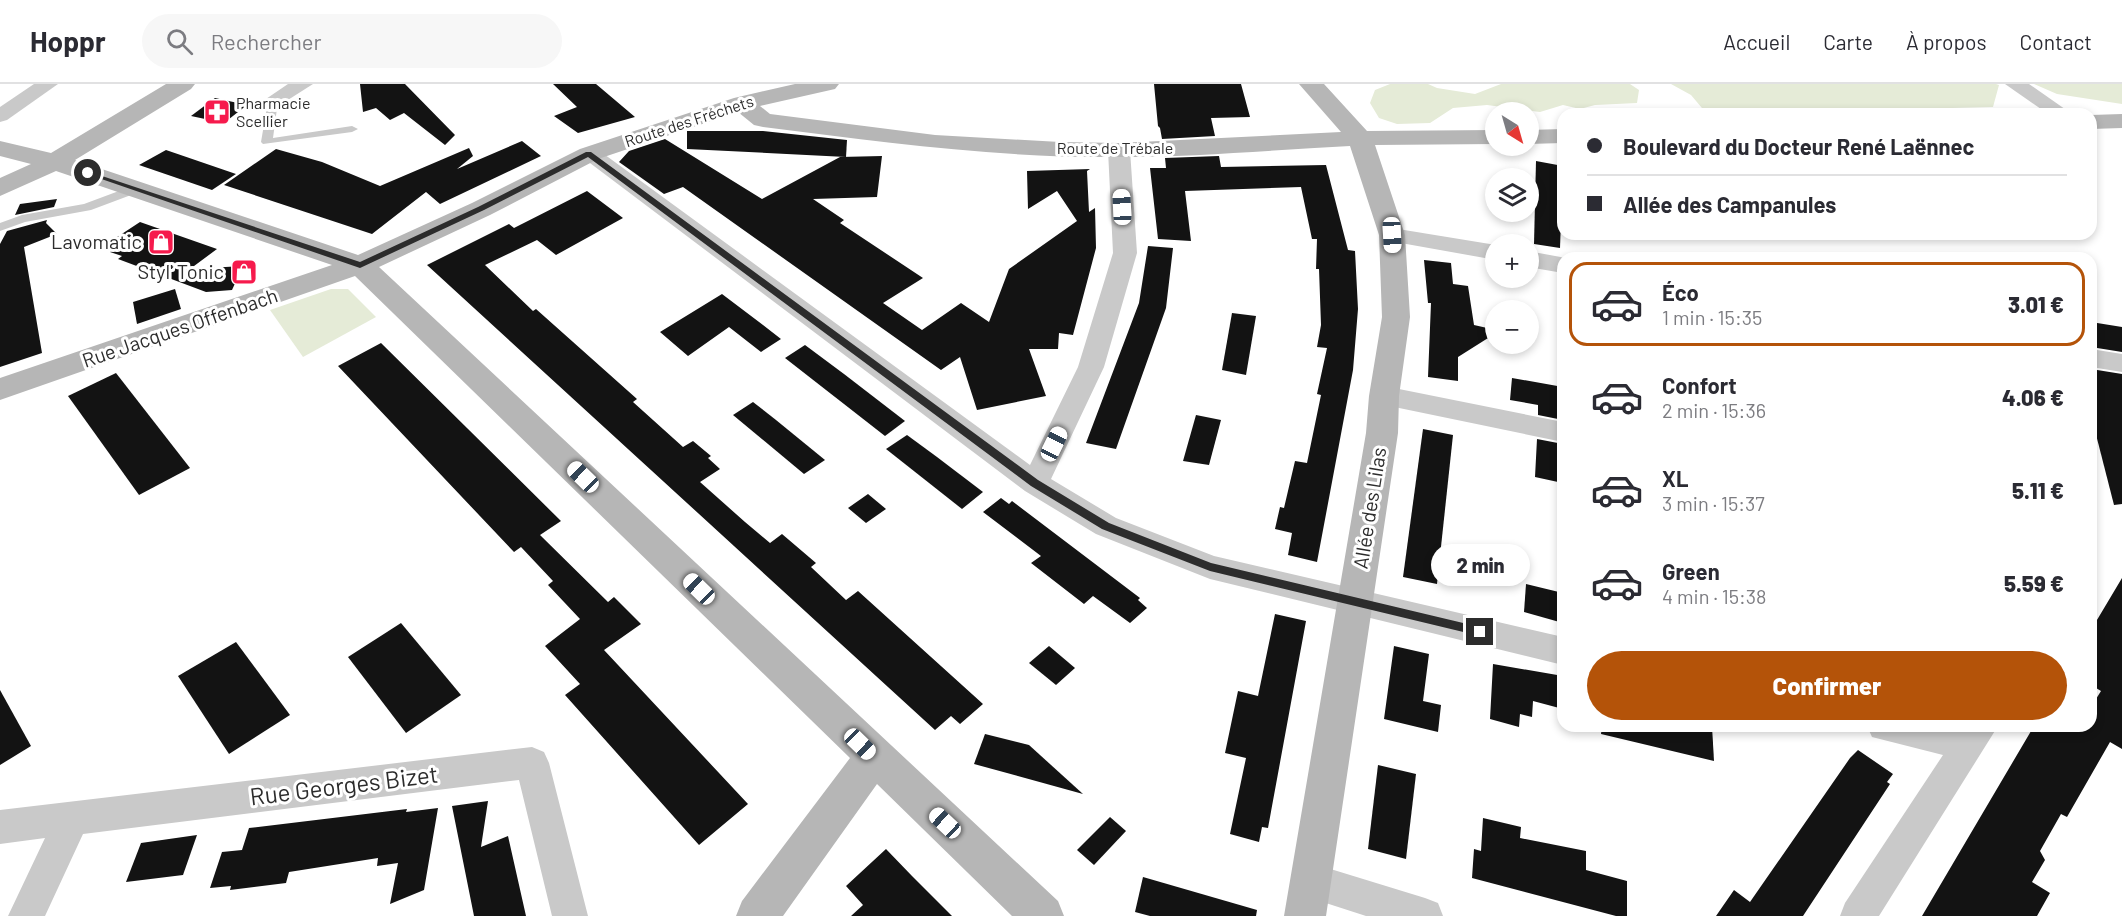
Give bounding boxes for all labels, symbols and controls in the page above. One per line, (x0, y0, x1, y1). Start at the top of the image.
search box (142, 14, 562, 68)
text: Hoppr (30, 24, 106, 58)
icon: search (163, 25, 196, 58)
text: Rechercher (211, 28, 322, 54)
text: Accueil (1723, 29, 1790, 54)
text: Carte (1823, 29, 1873, 54)
text: À propos (1906, 29, 1987, 54)
text: Contact (2020, 29, 2092, 54)
street label: Route des Fréchets (622, 91, 756, 150)
place label: Pharmacie Scellier (236, 93, 310, 130)
pharmacy icon: Pharmacie Scellier (202, 97, 232, 127)
north arrow (1485, 102, 1539, 156)
map controls (1485, 102, 1539, 354)
text: Boulevard du Docteur René Laënnec (1623, 133, 1974, 159)
street label: Route de Trébale (1057, 138, 1173, 157)
route start (74, 159, 101, 186)
button: layers (1485, 168, 1539, 222)
car (1112, 189, 1132, 225)
text: Allée des Campanules (1623, 191, 1836, 217)
car (1382, 217, 1402, 253)
shop icon: Lavomatic (146, 227, 176, 257)
place label: Lavomatic (51, 229, 142, 253)
button: + (1485, 234, 1539, 288)
shop icon: Styl' Tonic (229, 257, 259, 287)
place label: Styl' Tonic (137, 259, 224, 283)
icon: car (1590, 277, 1644, 331)
text: Éco (1662, 279, 1699, 305)
street label: Rue Jacques Offenbach (79, 282, 281, 372)
text: 3.01 € (2008, 291, 2064, 317)
button: − (1485, 300, 1539, 354)
text: 1 min · 15:35 (1662, 305, 1762, 329)
icon: car (1590, 370, 1644, 424)
text: Confort (1662, 372, 1737, 398)
text: 4.06 € (2002, 384, 2064, 410)
text: 2 min · 15:36 (1662, 398, 1766, 422)
car (1038, 424, 1070, 464)
street label: Allée des Lilas (1348, 445, 1390, 570)
car (564, 458, 602, 496)
icon: car (1590, 463, 1644, 517)
text: XL (1662, 465, 1688, 491)
text: 5.11 € (2012, 477, 2064, 503)
text: 3 min · 15:37 (1662, 491, 1765, 515)
callout: 2 min (1430, 545, 1530, 587)
text: 2 min (1456, 553, 1505, 577)
icon: car (1590, 556, 1644, 610)
text: Green (1662, 558, 1720, 584)
car (680, 570, 718, 608)
text: 5.59 € (2004, 570, 2064, 596)
text: 4 min · 15:38 (1662, 584, 1766, 608)
route end (1466, 618, 1493, 645)
button: Confirmer (1587, 651, 2067, 720)
car (841, 725, 879, 763)
street label: Rue Georges Bizet (248, 759, 439, 810)
car (926, 804, 964, 842)

